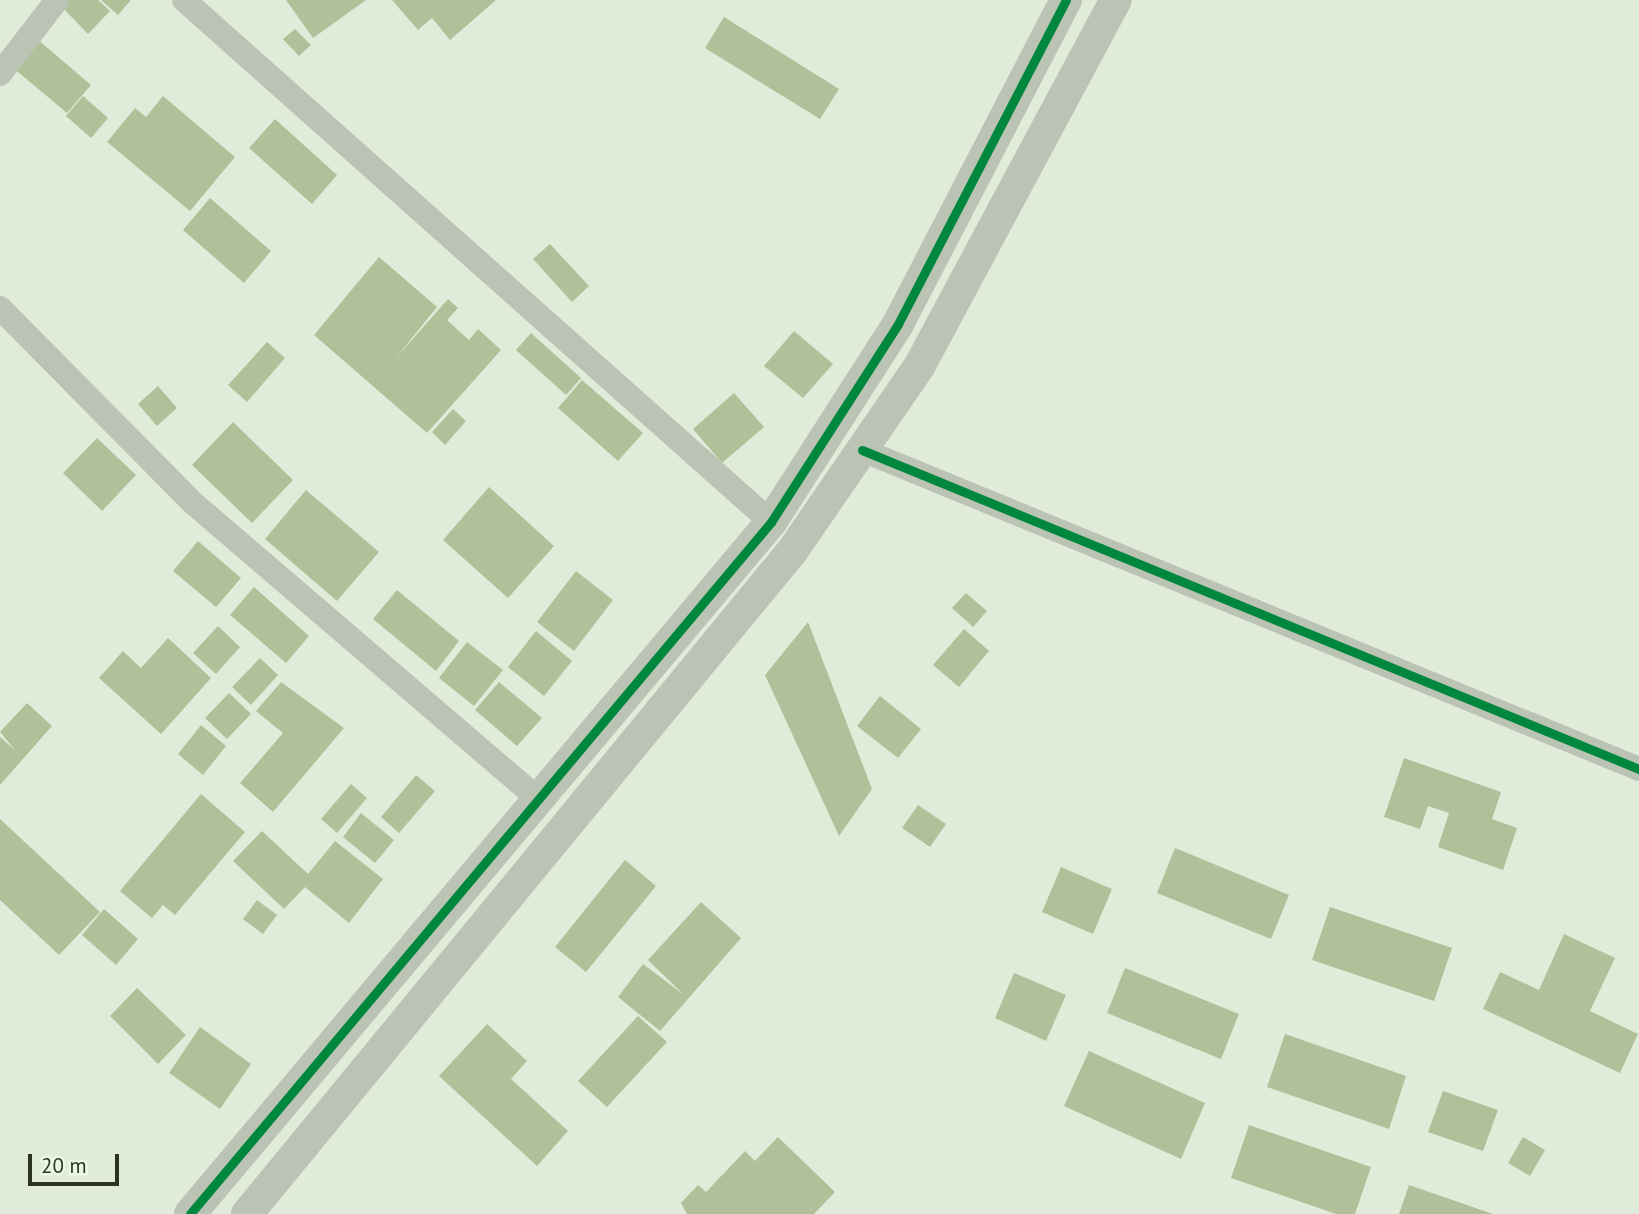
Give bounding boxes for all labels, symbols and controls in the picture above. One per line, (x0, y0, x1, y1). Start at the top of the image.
scale bar (32, 1140, 122, 1184)
text: 20 m (41, 1152, 87, 1179)

